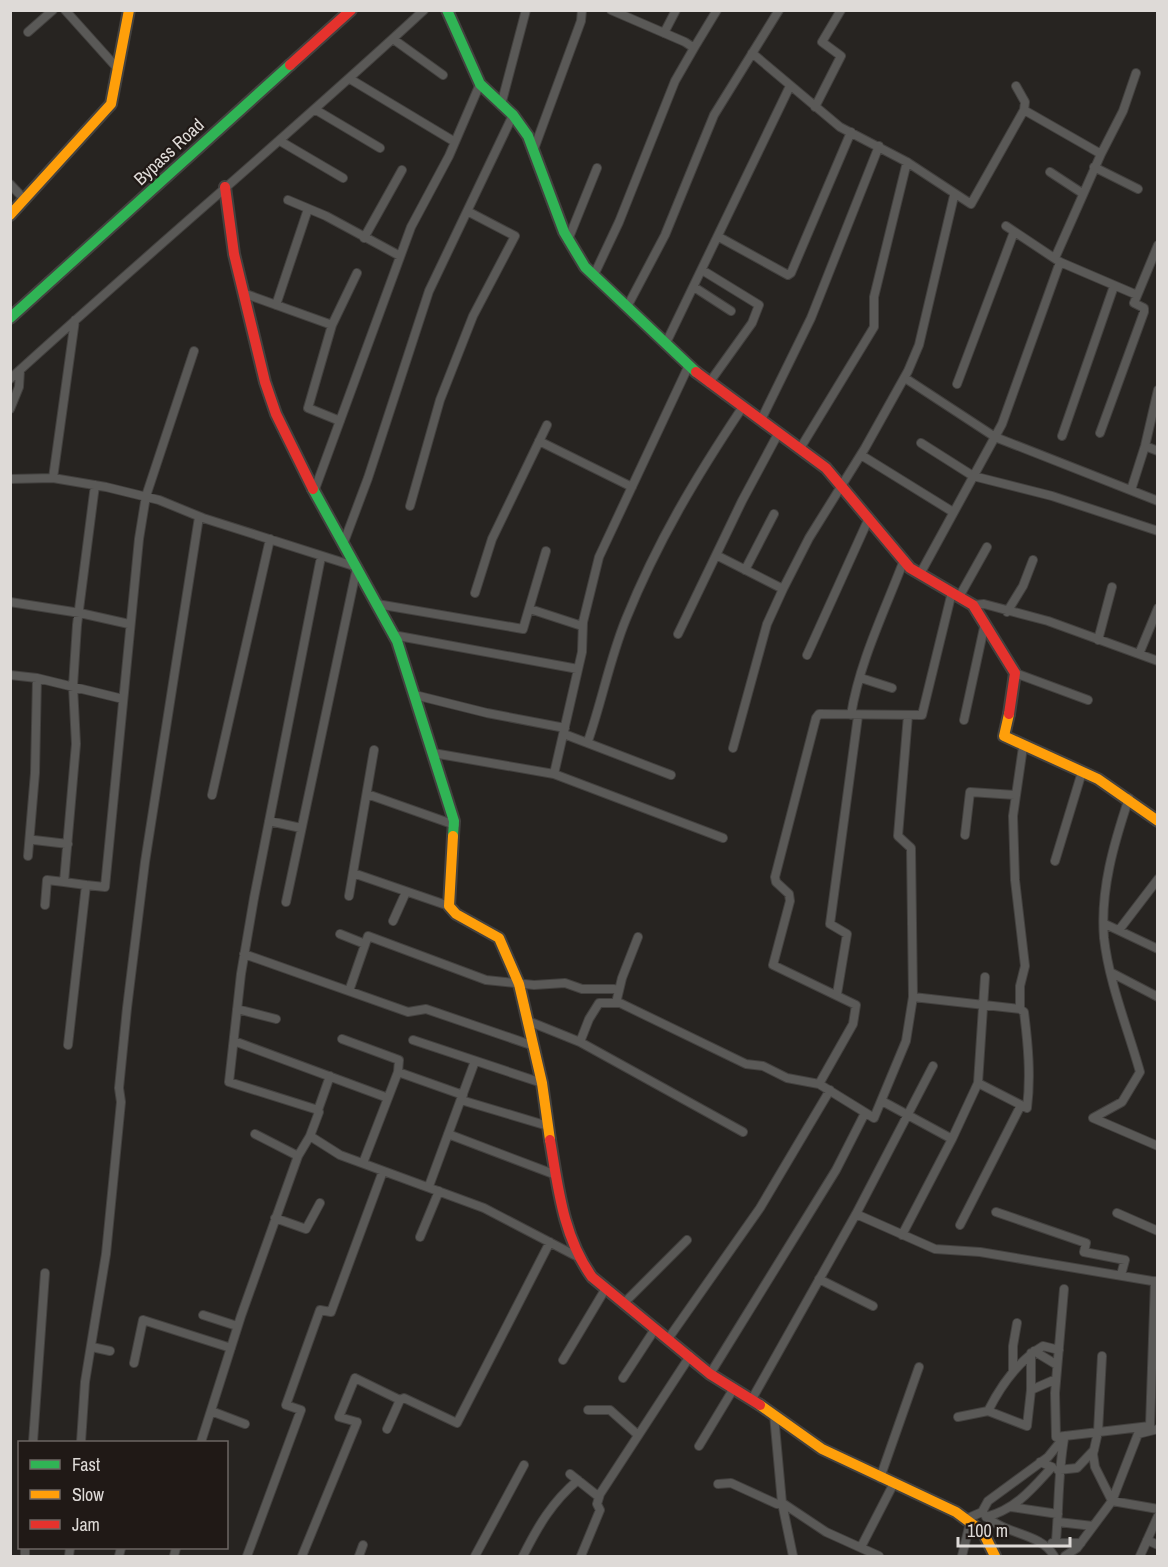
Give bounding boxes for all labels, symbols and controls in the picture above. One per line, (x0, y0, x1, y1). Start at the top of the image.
street label: Bypass Road (128, 113, 209, 191)
legend (18, 1441, 228, 1549)
text: Fast (72, 1452, 100, 1477)
text: Slow (72, 1482, 104, 1507)
scale bar (958, 1510, 1070, 1548)
text: Jam (72, 1512, 100, 1537)
text: 100 m (967, 1518, 1008, 1543)

